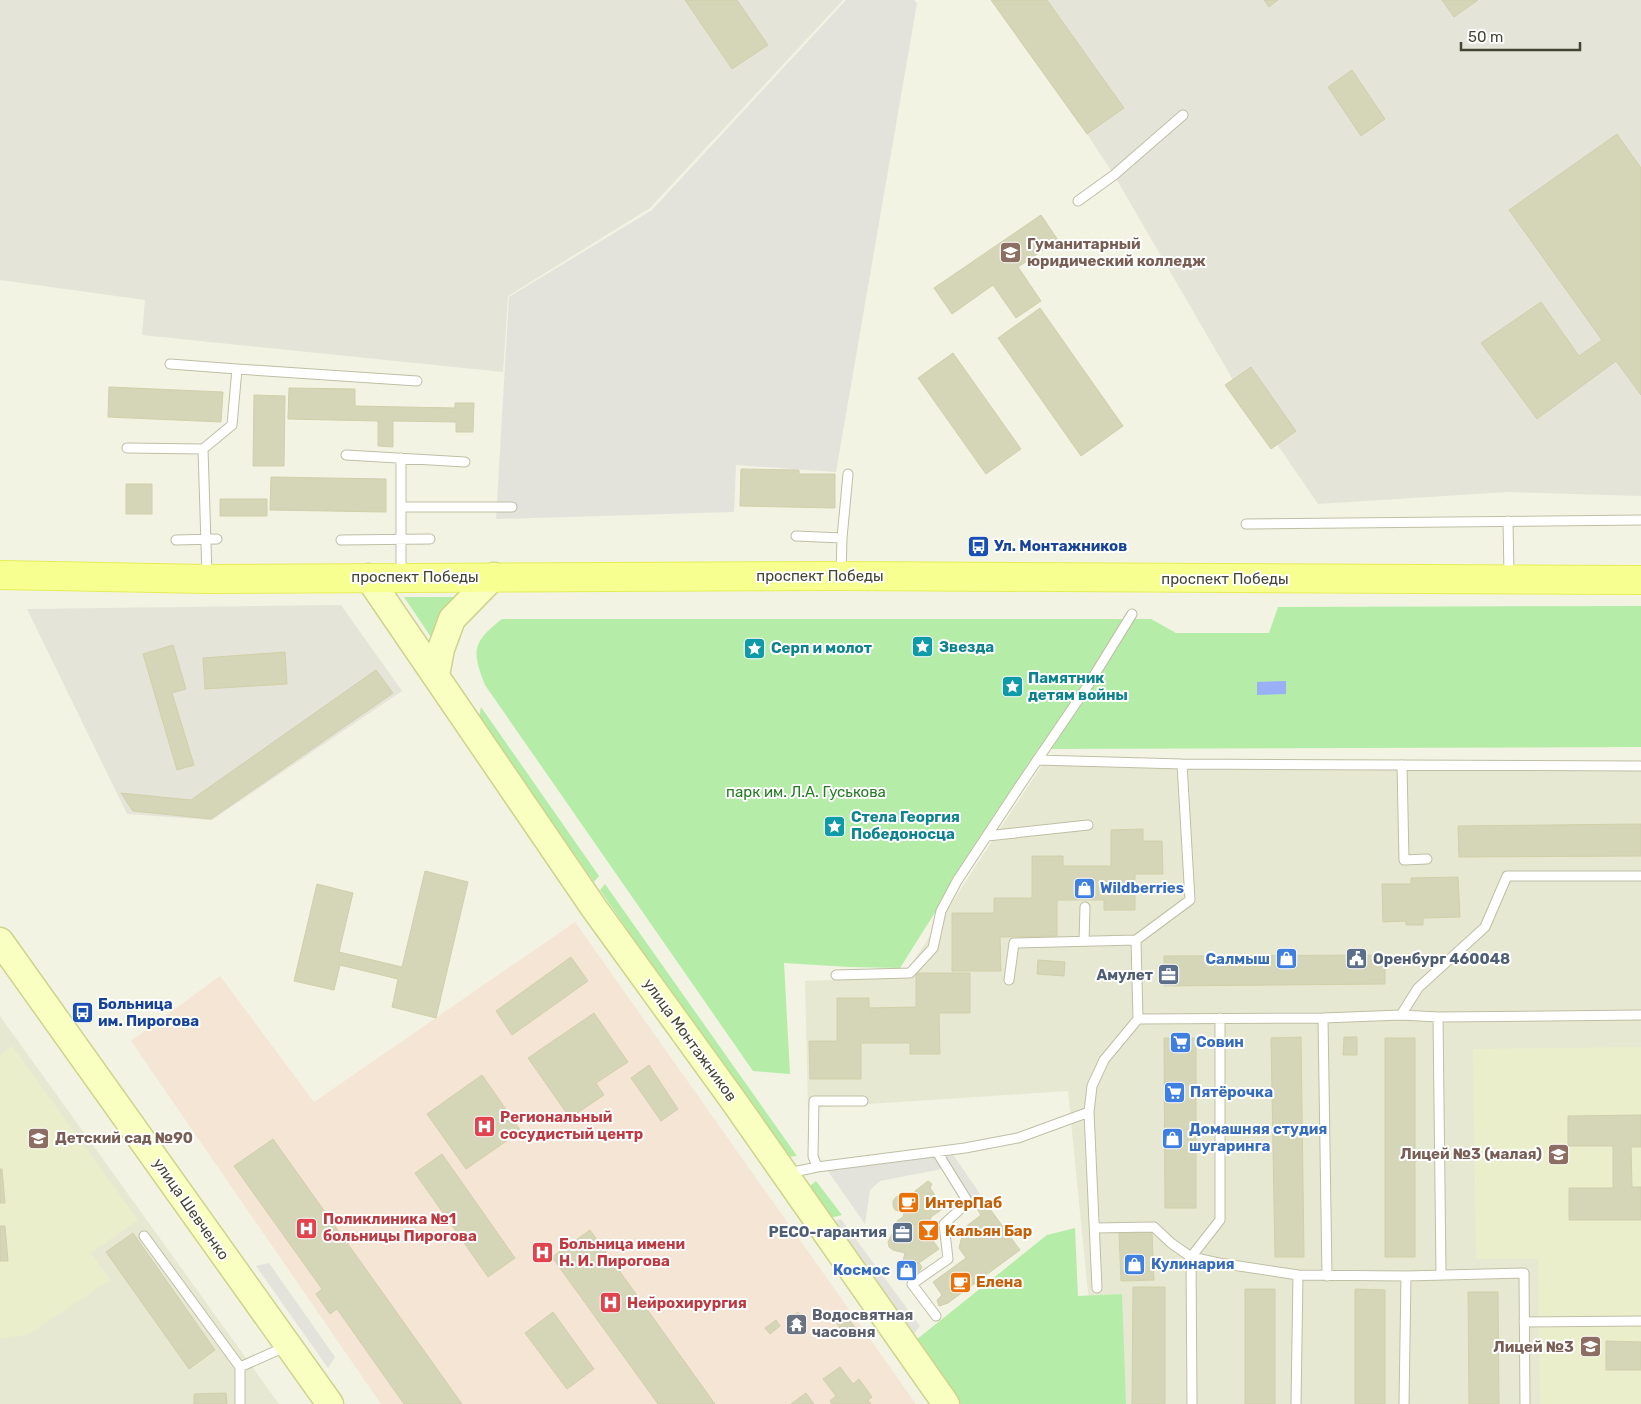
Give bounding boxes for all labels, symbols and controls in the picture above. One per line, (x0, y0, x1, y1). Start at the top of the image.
scale bar (1461, 20, 1580, 52)
text: 50 m (1468, 28, 1503, 46)
place label: Гуманитарный юридический колледж (1027, 235, 1206, 270)
school or university icon: Гуманитарный юридический колледж (999, 241, 1023, 265)
bus stop icon: Ул. Монтажников (966, 534, 990, 558)
place label: Ул. Монтажников (994, 537, 1127, 555)
street label: проспект Победы (756, 567, 884, 585)
street label: проспект Победы (351, 568, 479, 586)
street label: проспект Победы (1161, 570, 1289, 588)
place icon: Звезда (911, 635, 935, 659)
place icon: Серп и молот (743, 636, 767, 660)
place label: Звезда (939, 638, 994, 656)
place label: Серп и молот (771, 639, 873, 657)
place label: Памятник детям войны (1028, 669, 1128, 704)
place icon: Памятник детям войны (1000, 675, 1024, 699)
park label: парк им. Л.А. Гуськова (726, 783, 886, 801)
place label: Стела Георгия Победоносца (851, 808, 960, 843)
place icon: Стела Георгия Победоносца (823, 814, 847, 838)
shop icon: Wildberries (1072, 876, 1096, 900)
place label: Wildberries (1100, 879, 1184, 897)
shop icon: Салмыш (1274, 947, 1298, 971)
public building icon: Оренбург 460048 (1345, 947, 1369, 971)
place label: Салмыш (1206, 950, 1270, 968)
place label: Оренбург 460048 (1373, 950, 1510, 968)
office icon: Амулет (1157, 963, 1181, 987)
place label: Амулет (1097, 966, 1154, 984)
street label: улица Монтажников (639, 975, 741, 1105)
place label: Больница им. Пирогова (98, 995, 199, 1030)
bus stop icon: Больница им. Пирогова (70, 1001, 94, 1025)
supermarket icon: Совин (1168, 1030, 1192, 1054)
place label: Совин (1196, 1033, 1244, 1051)
supermarket icon: Пятёрочка (1162, 1080, 1186, 1104)
place label: Пятёрочка (1190, 1083, 1273, 1101)
place label: Региональный сосудистый центр (500, 1108, 643, 1143)
hospital icon: Региональный сосудистый центр (472, 1114, 496, 1138)
place label: Домашняя студия шугаринга (1189, 1120, 1327, 1155)
school or university icon: Детский сад №90 (27, 1126, 51, 1150)
shop icon: Домашняя студия шугаринга (1161, 1126, 1185, 1150)
place label: Детский сад №90 (55, 1129, 193, 1147)
school or university icon: Лицей №3 (малая) (1546, 1142, 1570, 1166)
place label: Лицей №3 (малая) (1400, 1145, 1542, 1163)
street label: улица Шевченко (149, 1155, 233, 1263)
cafe icon: ИнтерПаб (897, 1191, 921, 1215)
place label: ИнтерПаб (925, 1194, 1002, 1212)
place label: Поликлиника №1 больницы Пирогова (323, 1210, 477, 1245)
hospital icon: Поликлиника №1 больницы Пирогова (295, 1216, 319, 1240)
bar icon: Кальян Бар (917, 1219, 941, 1243)
office icon: PECO-гарантия (891, 1220, 915, 1244)
place label: Кальян Бар (945, 1222, 1032, 1240)
place label: PECO-гарантия (769, 1223, 887, 1241)
place label: Больница имени Н. И. Пирогова (559, 1235, 685, 1270)
hospital icon: Больница имени Н. И. Пирогова (531, 1241, 555, 1265)
shop icon: Кулинария (1123, 1252, 1147, 1276)
place label: Кулинария (1151, 1255, 1235, 1273)
shop icon: Космос (894, 1258, 918, 1282)
place label: Космос (833, 1261, 890, 1279)
cafe icon: Елена (948, 1270, 972, 1294)
place label: Елена (976, 1273, 1022, 1291)
hospital icon: Нейрохирургия (599, 1291, 623, 1315)
place label: Нейрохирургия (627, 1294, 747, 1312)
place label: Водосвятная часовня (812, 1306, 913, 1341)
temple icon: Водосвятная часовня (784, 1312, 808, 1336)
school or university icon: Лицей №3 (1578, 1335, 1602, 1359)
place label: Лицей №3 (1493, 1338, 1574, 1356)

